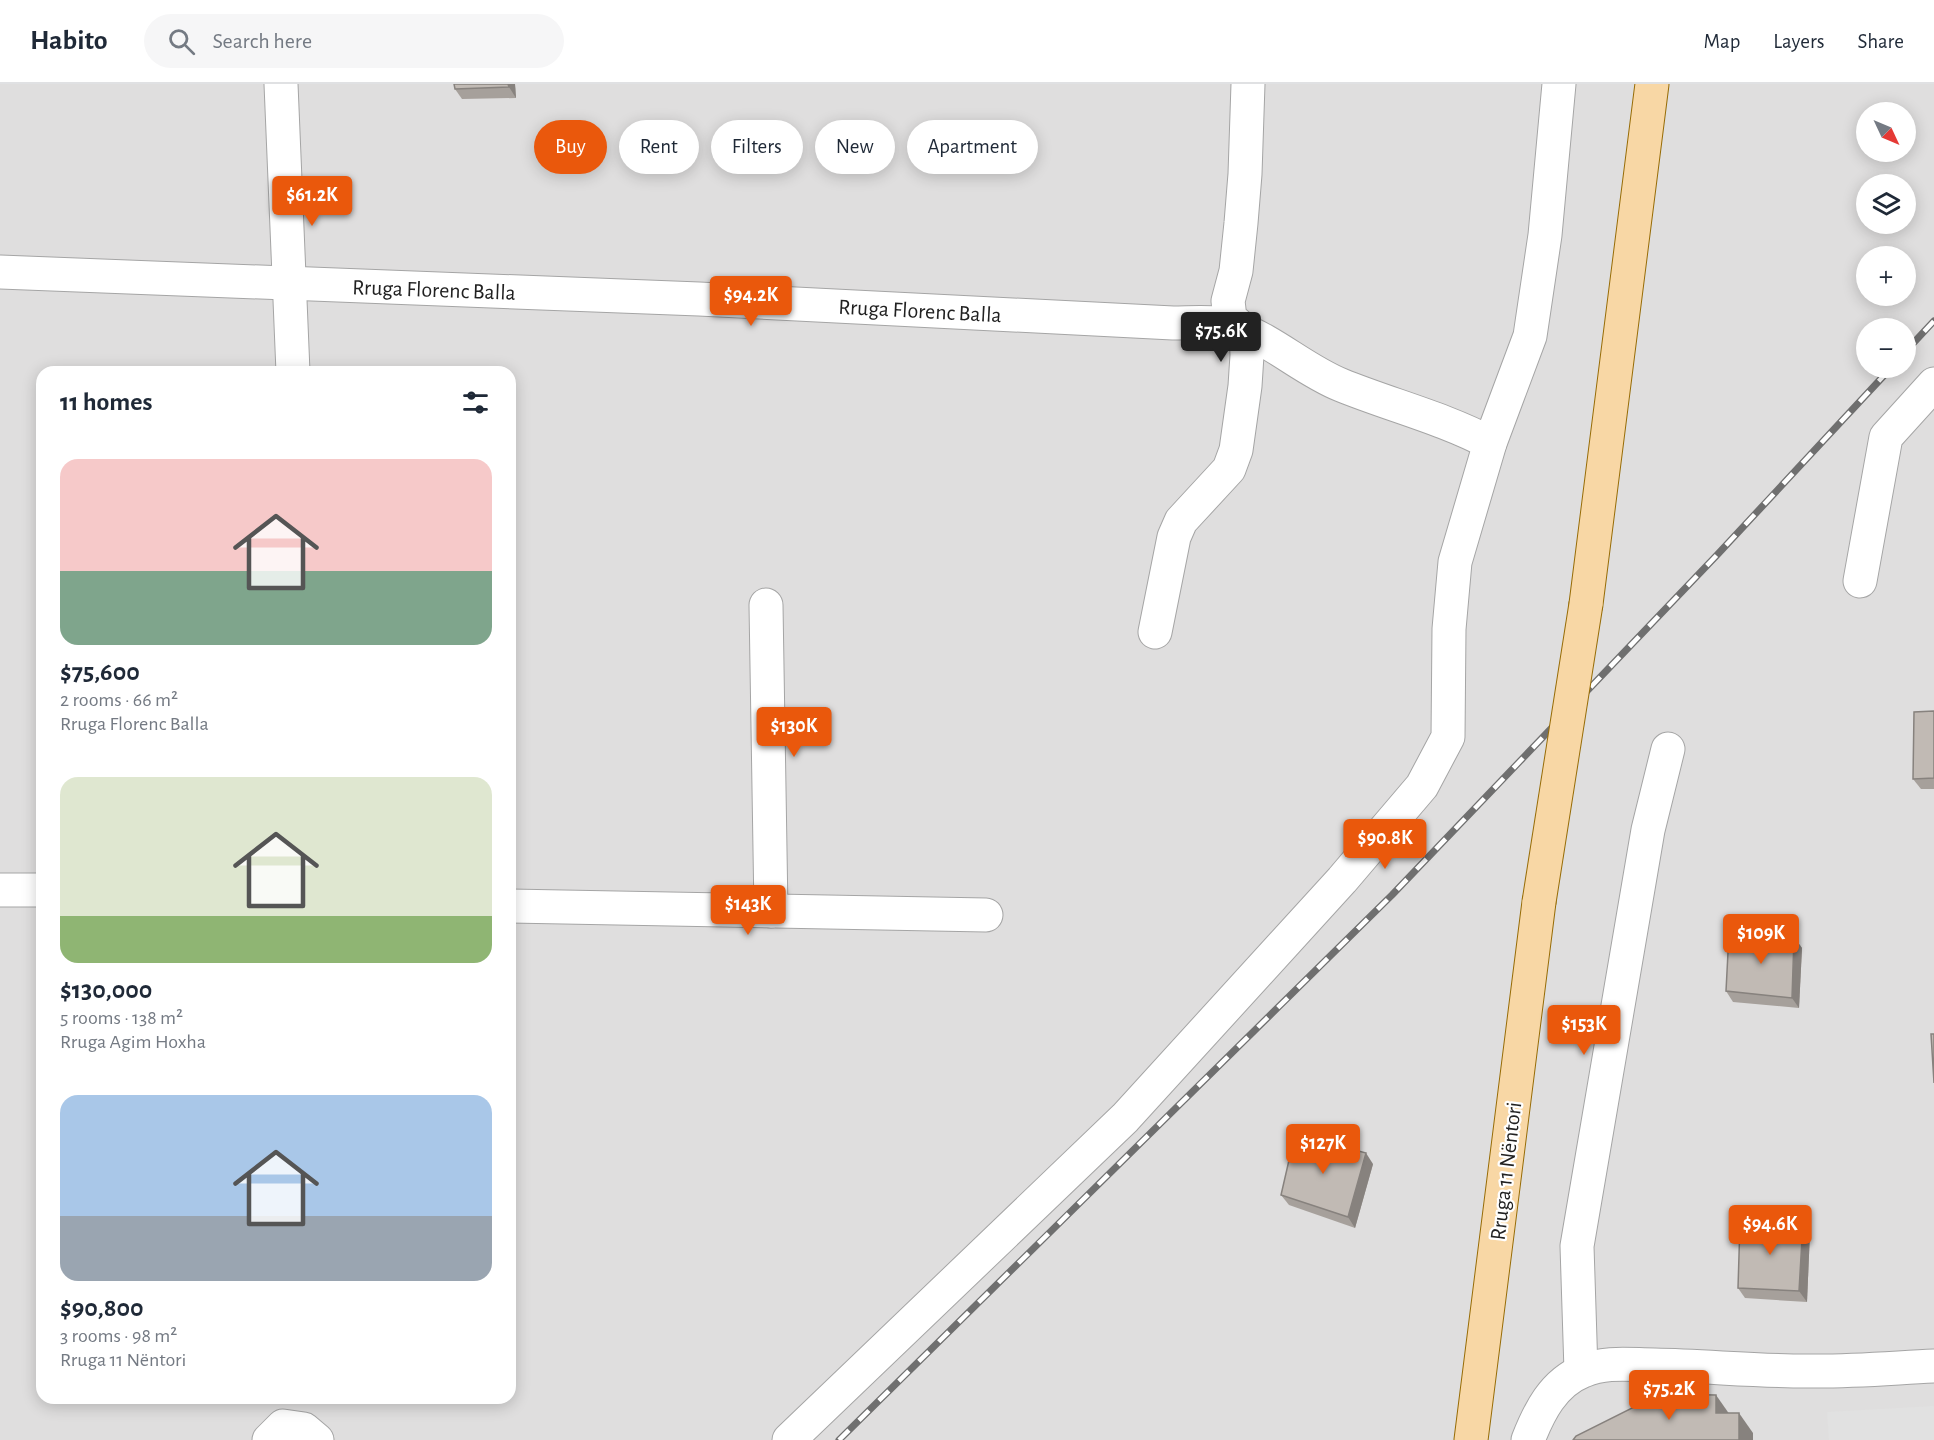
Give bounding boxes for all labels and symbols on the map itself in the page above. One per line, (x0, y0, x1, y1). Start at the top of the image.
north arrow (1856, 102, 1916, 162)
pin: $61.2K (263, 176, 361, 227)
street label: Rruga Florenc Balla (352, 276, 516, 304)
pin: $94.2K (702, 276, 800, 327)
street label: Rruga Florenc Balla (838, 296, 1002, 326)
pin: $75.6K (1172, 312, 1270, 363)
pin: $130K (752, 707, 836, 758)
pin: $90.8K (1336, 819, 1434, 870)
pin: $143K (706, 885, 790, 936)
pin: $109K (1719, 914, 1803, 965)
pin: $153K (1542, 1005, 1626, 1056)
street label: Rruga 11 Nëntori (1487, 1101, 1525, 1241)
pin: $127K (1281, 1124, 1365, 1175)
pin: $94.6K (1721, 1205, 1819, 1256)
pin: $75.2K (1620, 1370, 1718, 1421)

